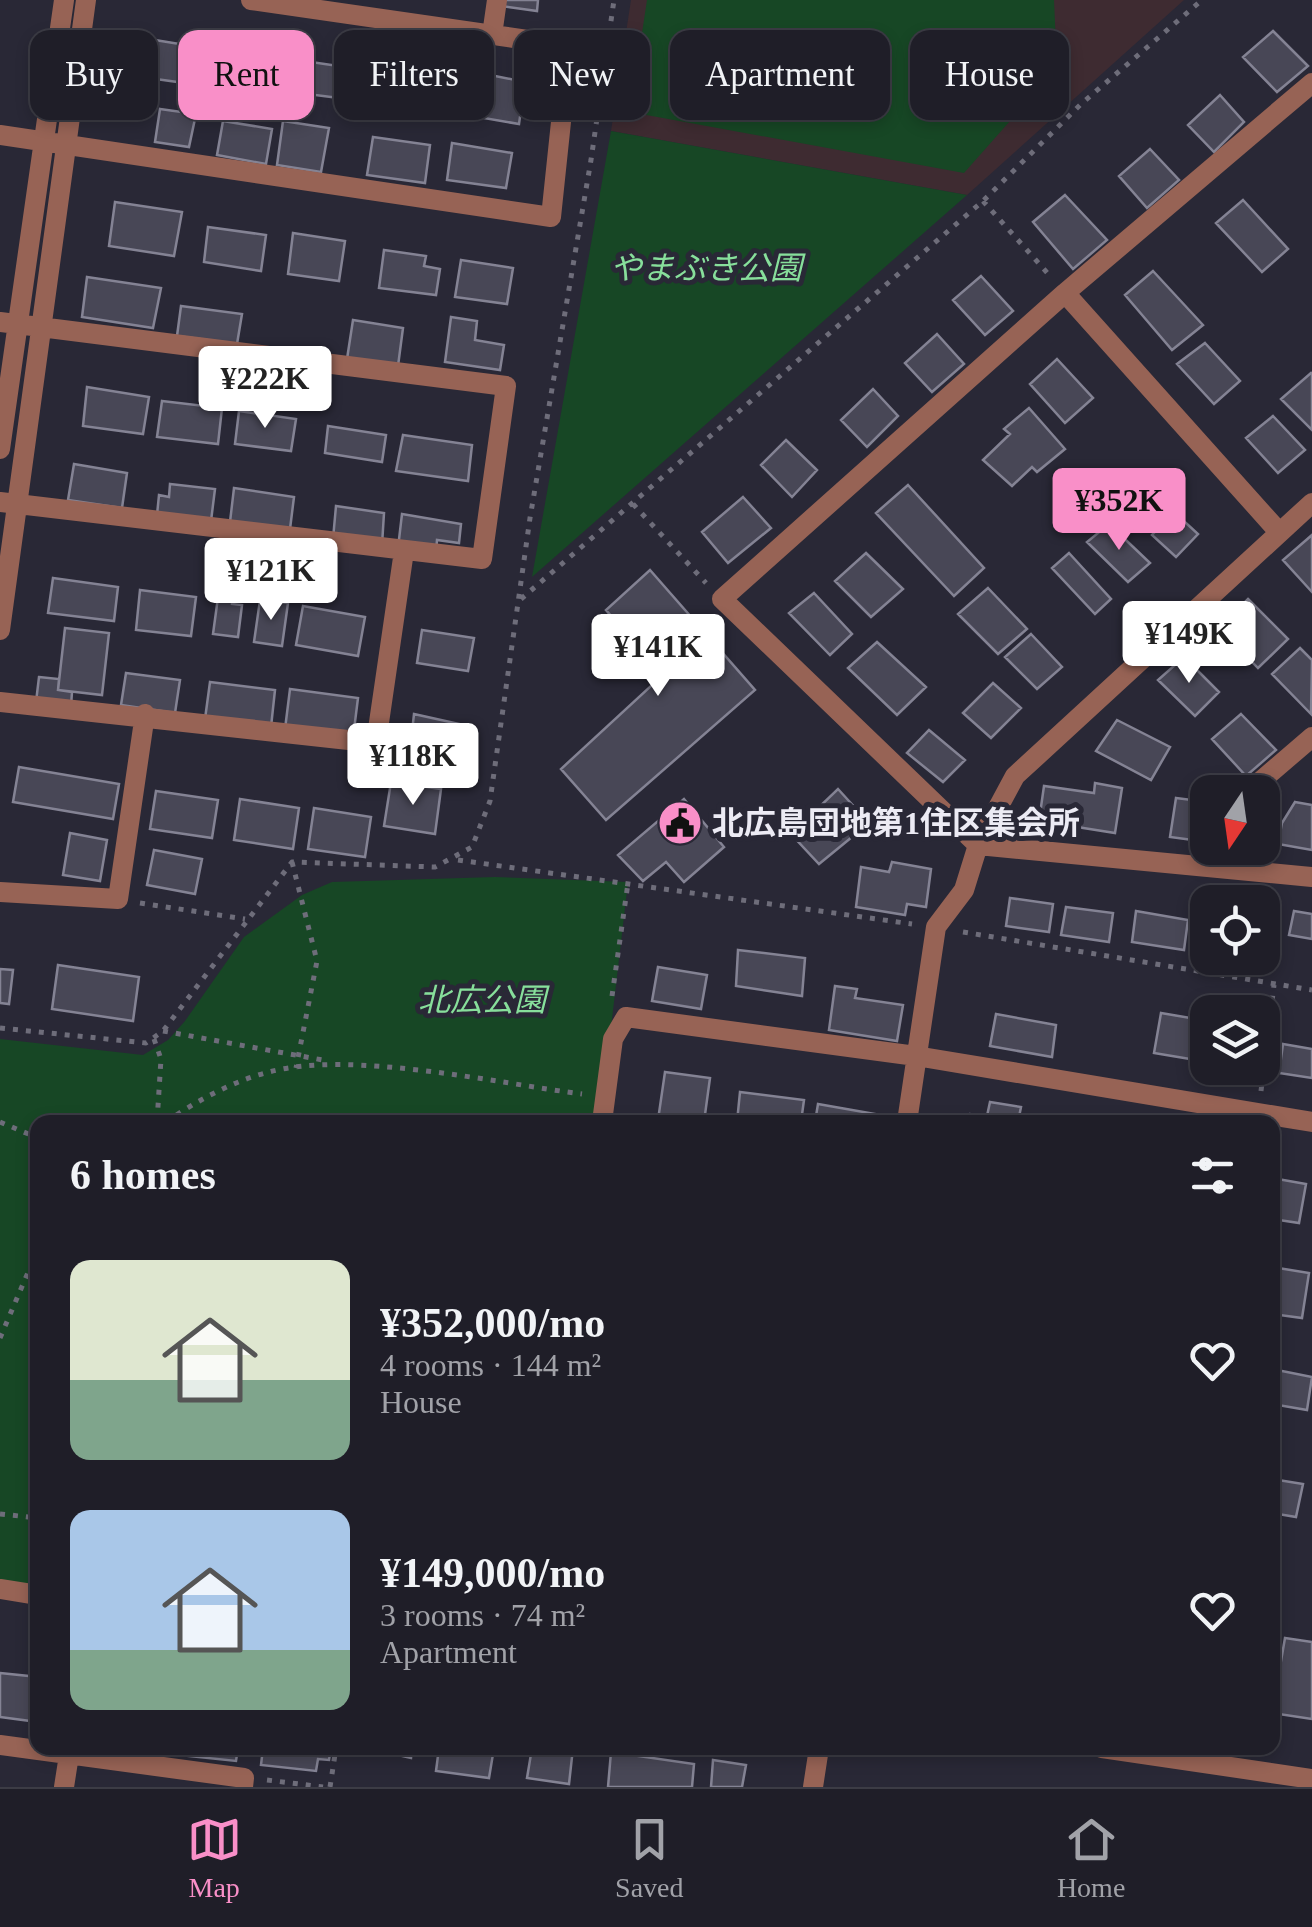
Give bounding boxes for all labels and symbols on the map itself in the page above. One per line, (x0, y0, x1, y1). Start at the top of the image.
park label: やまぶき公園 (610, 250, 806, 286)
pin: ¥222K (195, 346, 335, 431)
pin: ¥352K (1049, 468, 1189, 553)
pin: ¥121K (201, 538, 341, 623)
pin: ¥149K (1119, 601, 1259, 686)
pin: ¥141K (588, 614, 728, 699)
pin: ¥118K (343, 723, 483, 808)
north arrow (1190, 775, 1280, 865)
public building icon: 北広島団地第1住区集会所 (657, 800, 703, 846)
place label: 北広島団地第1住区集会所 (712, 805, 1080, 841)
park label: 北広公園 (418, 982, 550, 1018)

